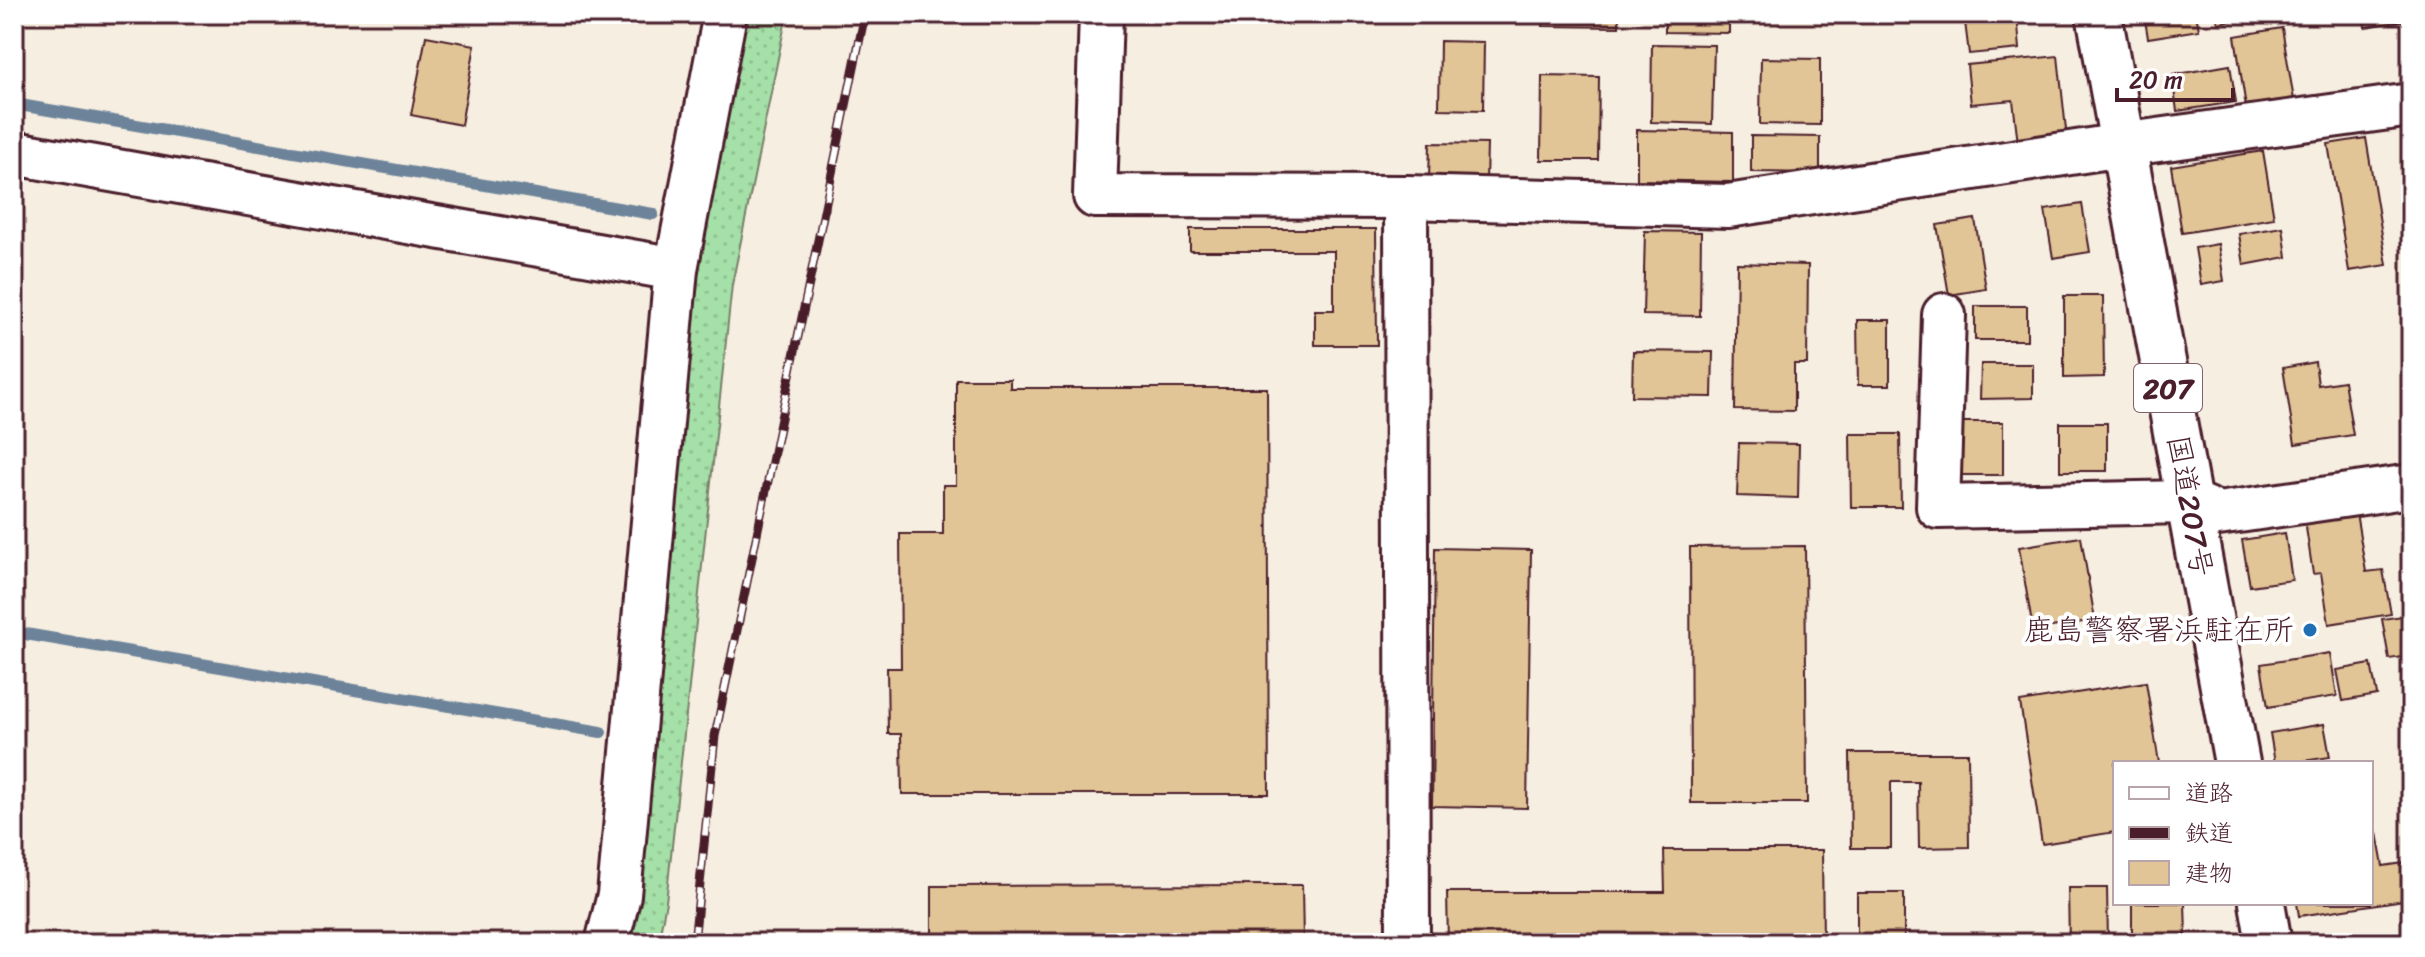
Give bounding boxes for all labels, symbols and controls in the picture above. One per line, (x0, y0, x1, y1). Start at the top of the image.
scale bar (2117, 52, 2233, 102)
text: 20 m (2129, 59, 2183, 101)
road number: 207 (2134, 364, 2202, 412)
street label: 国道207号 (2151, 431, 2229, 581)
place label: 鹿島警察署浜駐在所 (2024, 603, 2294, 657)
marker: 鹿島警察署浜駐在所 (2301, 621, 2319, 639)
legend (2113, 761, 2373, 905)
text: 道路 (2185, 772, 2233, 814)
text: 鉄道 (2185, 812, 2233, 854)
text: 建物 (2185, 852, 2233, 894)

